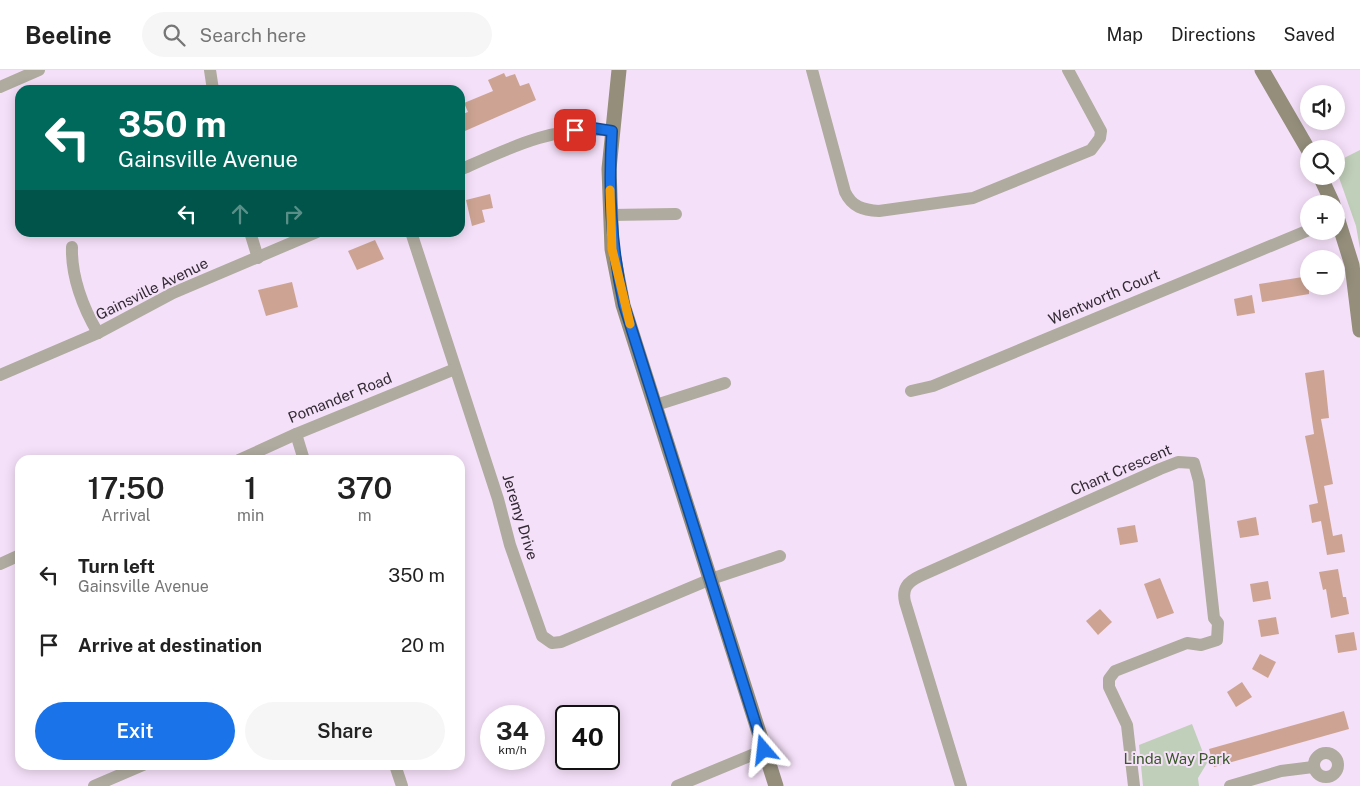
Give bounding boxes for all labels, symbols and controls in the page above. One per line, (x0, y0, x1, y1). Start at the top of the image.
search box (142, 12, 492, 57)
text: Beeline (25, 21, 112, 49)
icon: search (160, 21, 188, 49)
text: Search here (200, 24, 306, 46)
text: Map (1106, 24, 1143, 45)
text: Directions (1171, 24, 1256, 45)
text: Saved (1284, 24, 1335, 45)
map controls (1300, 85, 1345, 295)
button: sound (1300, 85, 1345, 130)
text: 350 m (118, 104, 227, 145)
icon: left (35, 105, 100, 170)
pin (554, 109, 596, 151)
icon: arrive (561, 116, 589, 144)
button: search (1300, 140, 1345, 185)
text: Gainsville Avenue (118, 146, 298, 172)
button: + (1300, 195, 1345, 240)
icon: left (173, 200, 201, 228)
icon: ahead (226, 200, 254, 228)
icon: right (279, 200, 307, 228)
button: − (1300, 250, 1345, 295)
street label: Gainsville Avenue (93, 254, 211, 323)
street label: Wentworth Court (1046, 265, 1162, 328)
street label: Pomander Road (286, 369, 394, 426)
street label: Chant Crescent (1068, 441, 1174, 498)
text: 17:50 (87, 470, 165, 506)
text: 1 (244, 470, 257, 506)
text: 370 (337, 470, 393, 506)
street label: Jeremy Drive (499, 472, 542, 562)
text: Arrival (101, 506, 151, 525)
text: min (237, 506, 264, 525)
text: m (358, 506, 371, 525)
text: Turn left (78, 555, 155, 577)
icon: left (35, 561, 63, 589)
text: 350 m (388, 564, 445, 586)
text: Gainsville Avenue (78, 577, 209, 596)
icon: arrive (35, 631, 63, 659)
text: Arrive at destination (78, 634, 262, 656)
text: 20 m (401, 634, 445, 656)
button: Exit (35, 702, 235, 760)
button: Share (245, 702, 445, 760)
speed limit sign: 40 (555, 705, 620, 770)
text: 34 (496, 716, 529, 746)
position arrow (737, 723, 789, 775)
text: km/h (498, 743, 527, 757)
park label: Linda Way Park (1124, 750, 1230, 767)

